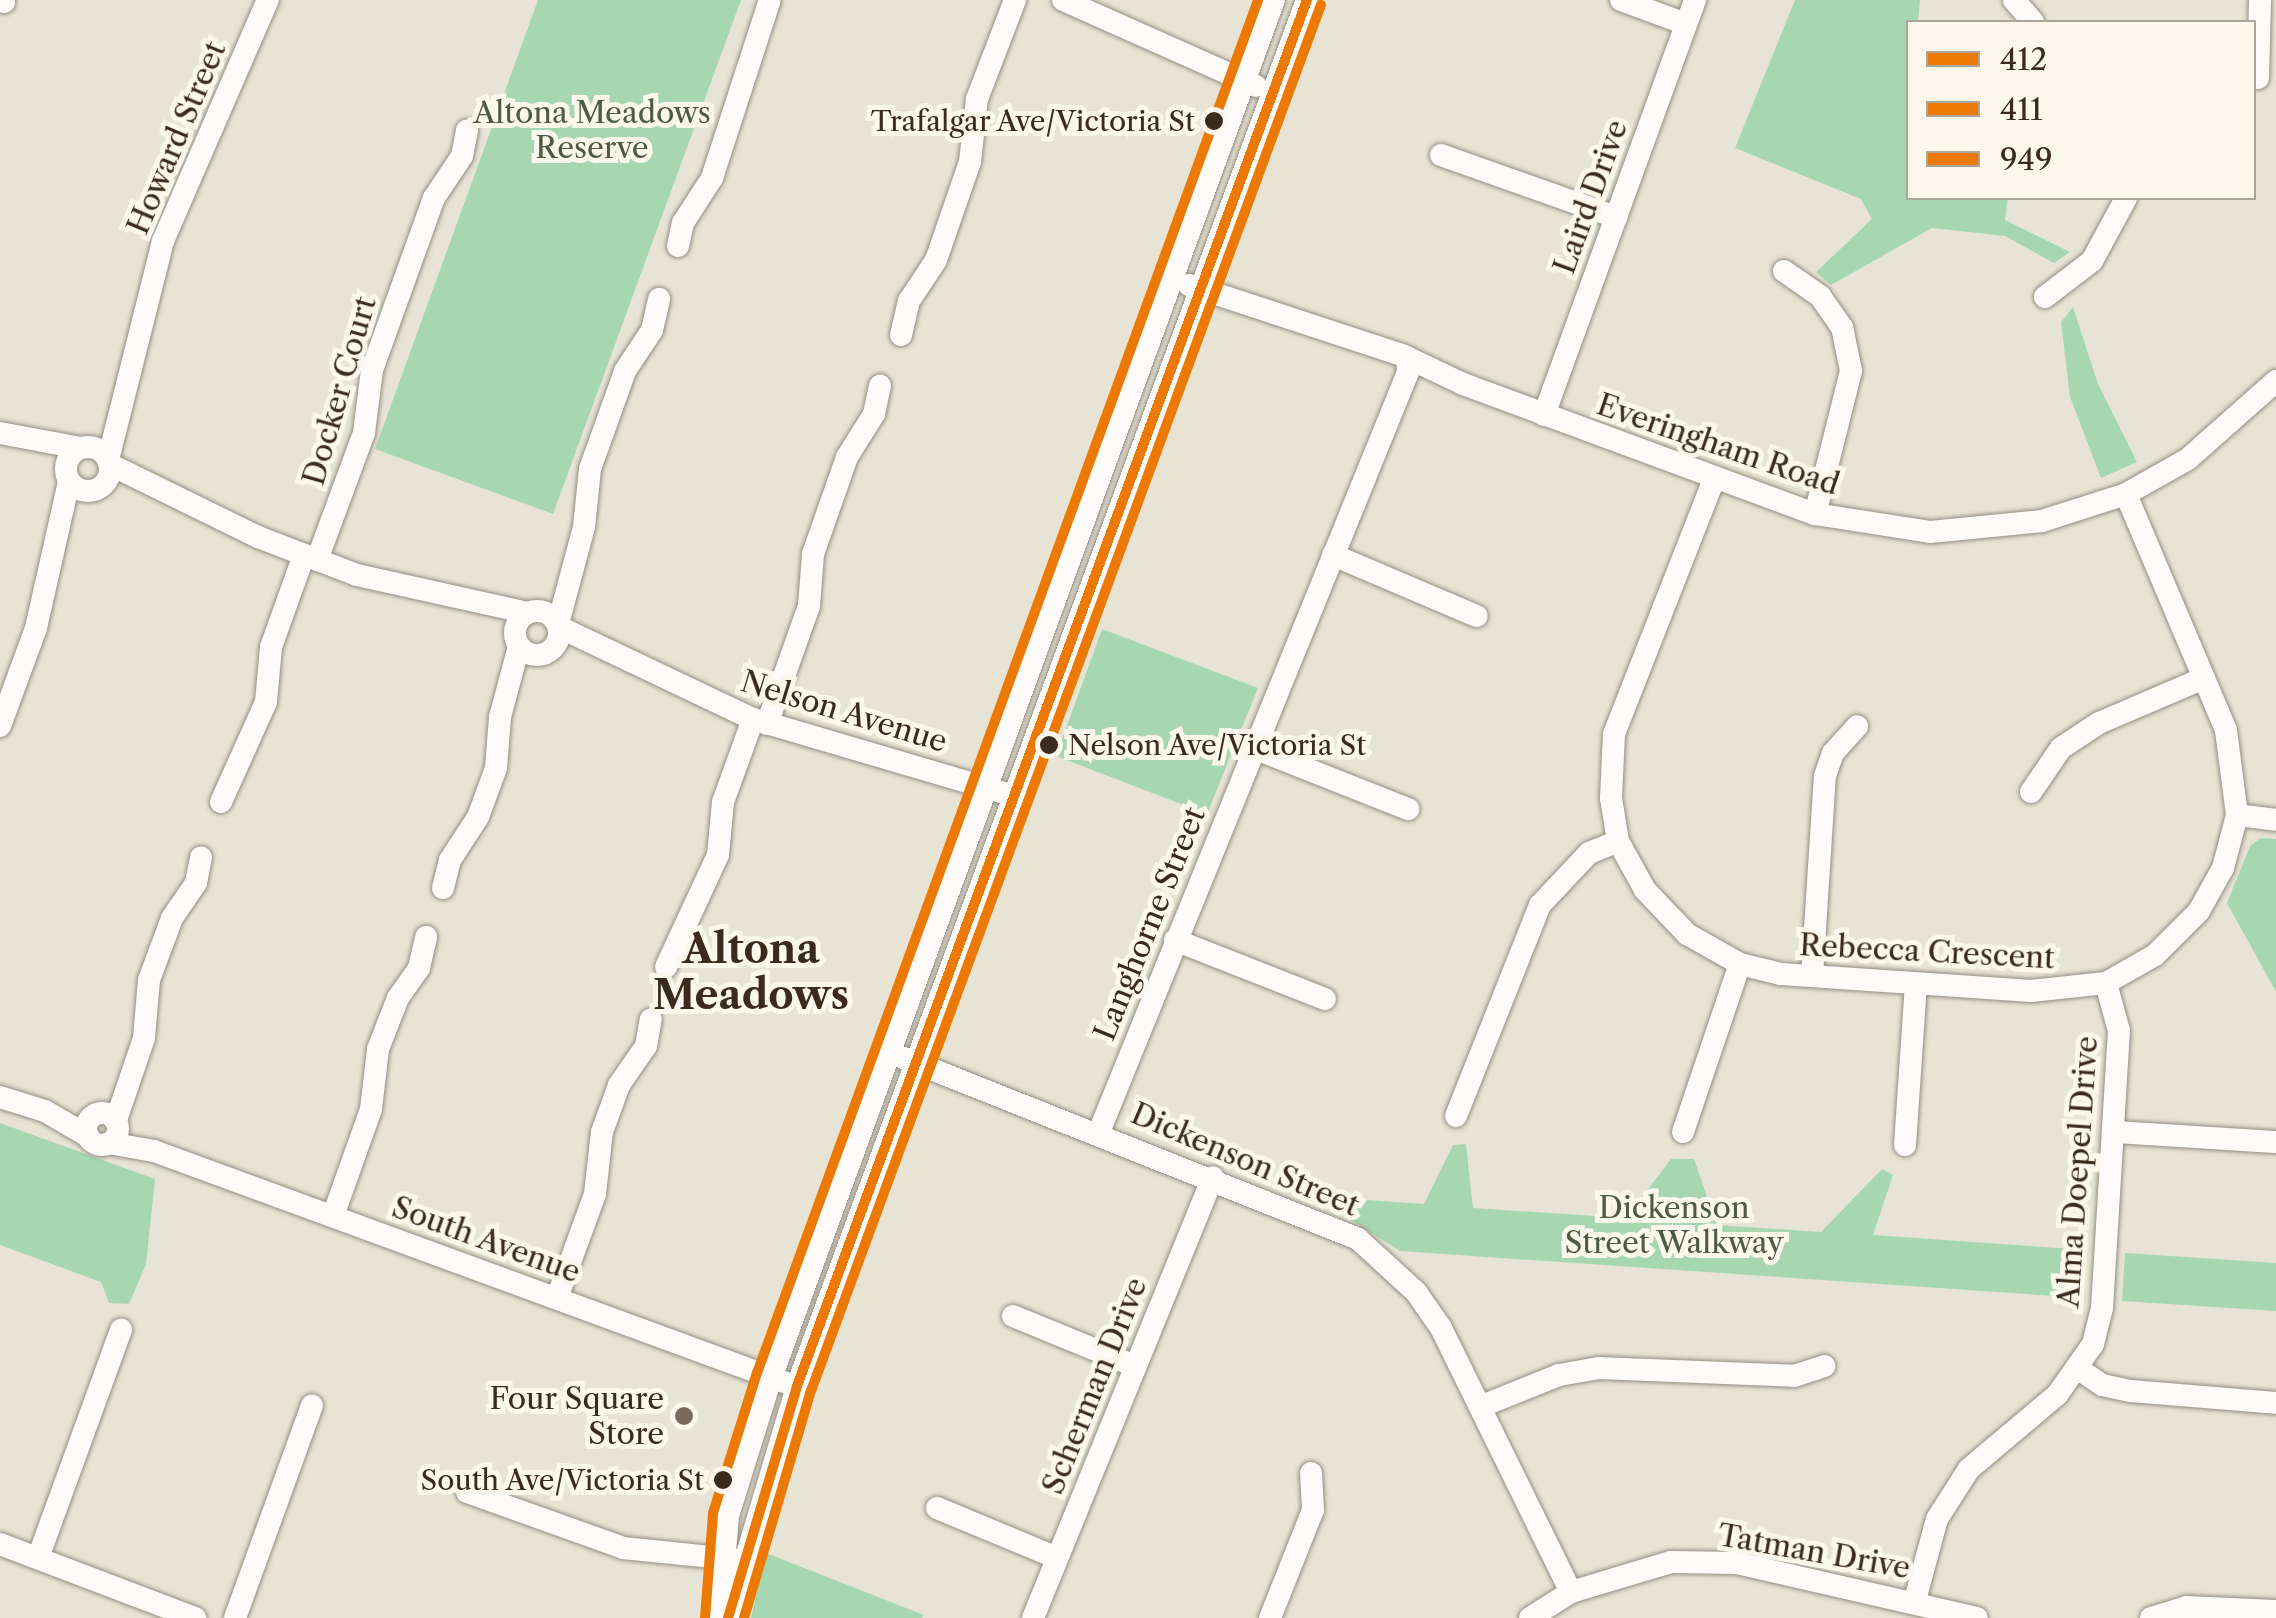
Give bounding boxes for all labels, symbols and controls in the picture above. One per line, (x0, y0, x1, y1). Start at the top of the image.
legend (1906, 20, 2256, 200)
street label: Howard Street (120, 36, 234, 240)
text: 412 (2000, 41, 2047, 78)
text: 411 (2000, 91, 2043, 128)
park label: Altona Meadows Reserve (473, 95, 711, 166)
place label: Trafalgar Ave/Victoria St (869, 104, 1195, 138)
marker: Trafalgar Ave/Victoria St (1204, 111, 1224, 131)
street label: Laird Drive (1547, 115, 1635, 279)
text: 949 (2000, 141, 2053, 178)
street label: Docker Court (296, 292, 384, 490)
street label: Everingham Road (1592, 387, 1844, 503)
street label: Nelson Avenue (736, 663, 952, 761)
place label: Nelson Ave/Victoria St (1068, 728, 1368, 762)
marker: Nelson Ave/Victoria St (1039, 735, 1059, 755)
street label: Langhorne Street (1087, 802, 1213, 1046)
district label: Altona Meadows (653, 925, 849, 1019)
street label: Rebecca Crescent (1798, 927, 2056, 977)
street label: Alma Doepel Drive (2051, 1035, 2105, 1309)
street label: Dickenson Street (1126, 1096, 1364, 1224)
street label: South Avenue (386, 1189, 586, 1291)
park label: Dickenson Street Walkway (1564, 1190, 1784, 1260)
street label: Scherman Drive (1035, 1272, 1155, 1500)
place label: Four Square Store (489, 1381, 664, 1452)
marker: Four Square Store (673, 1405, 695, 1427)
place label: South Ave/Victoria St (419, 1463, 704, 1497)
marker: South Ave/Victoria St (713, 1470, 733, 1490)
street label: Tatman Drive (1715, 1517, 1913, 1587)

